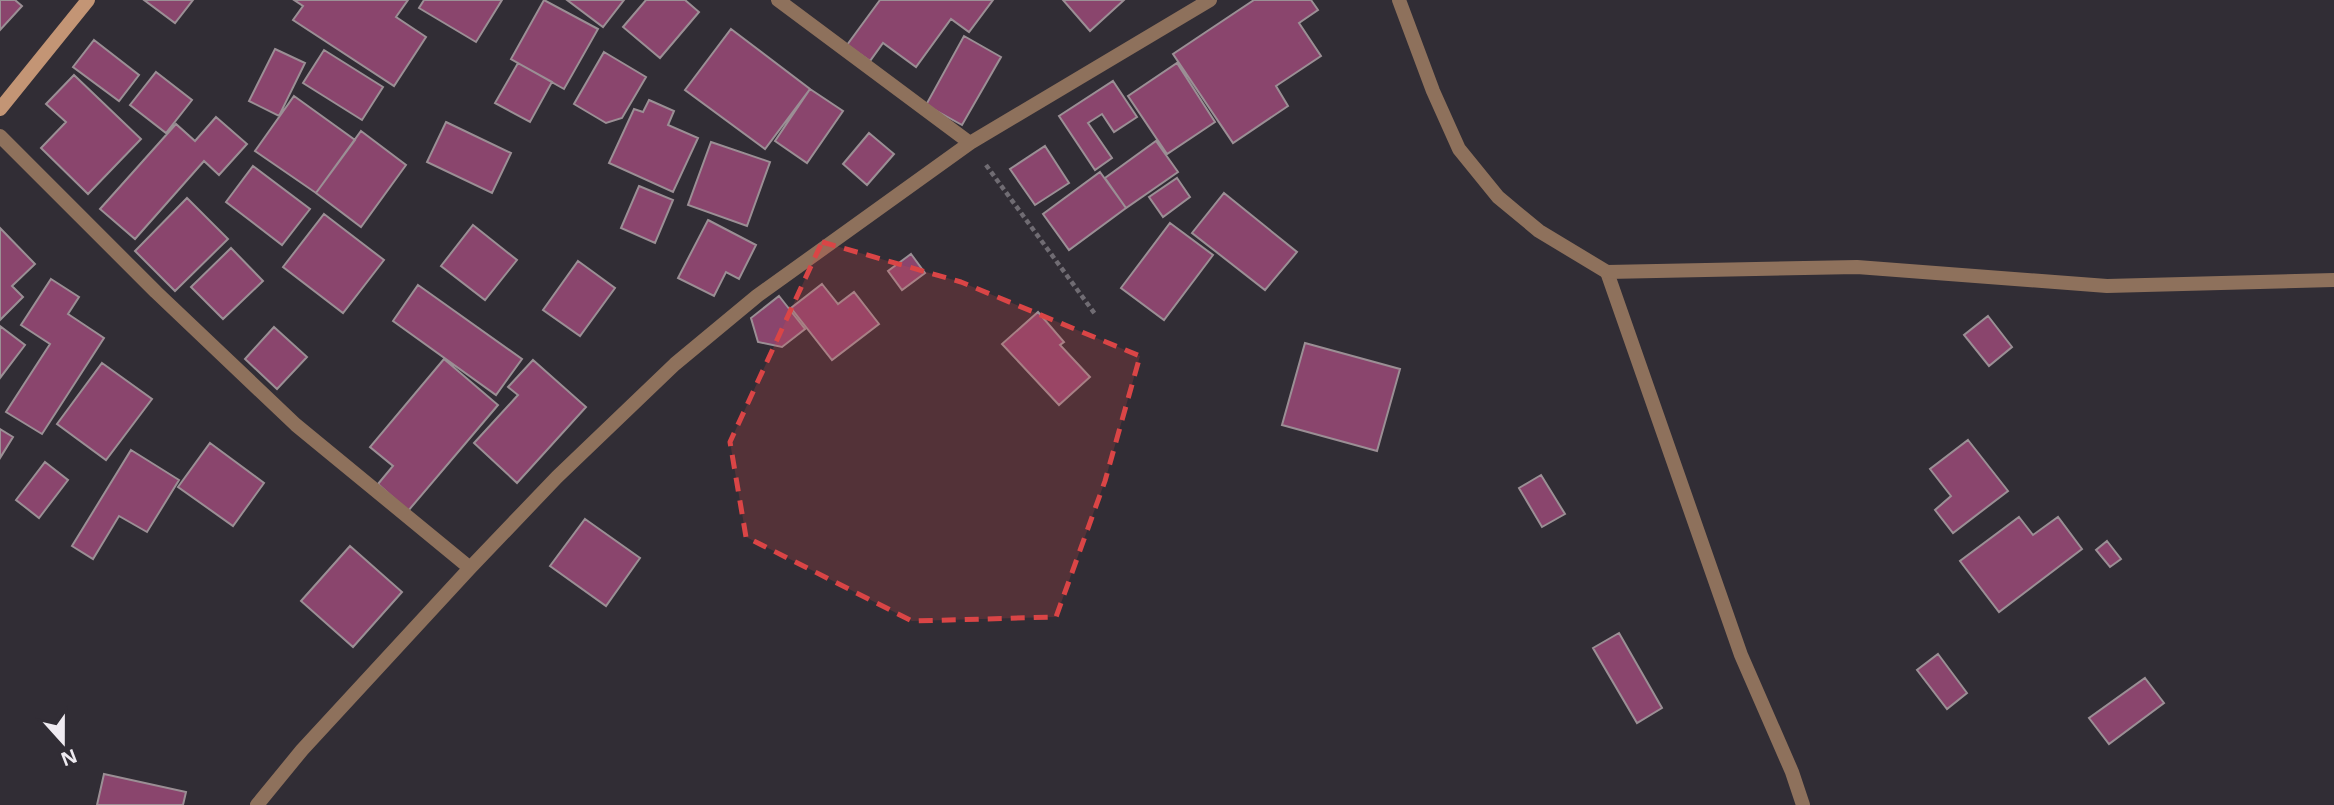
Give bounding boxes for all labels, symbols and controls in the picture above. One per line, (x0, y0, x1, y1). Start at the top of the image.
north arrow (28, 707, 98, 777)
text: N (57, 743, 81, 773)

